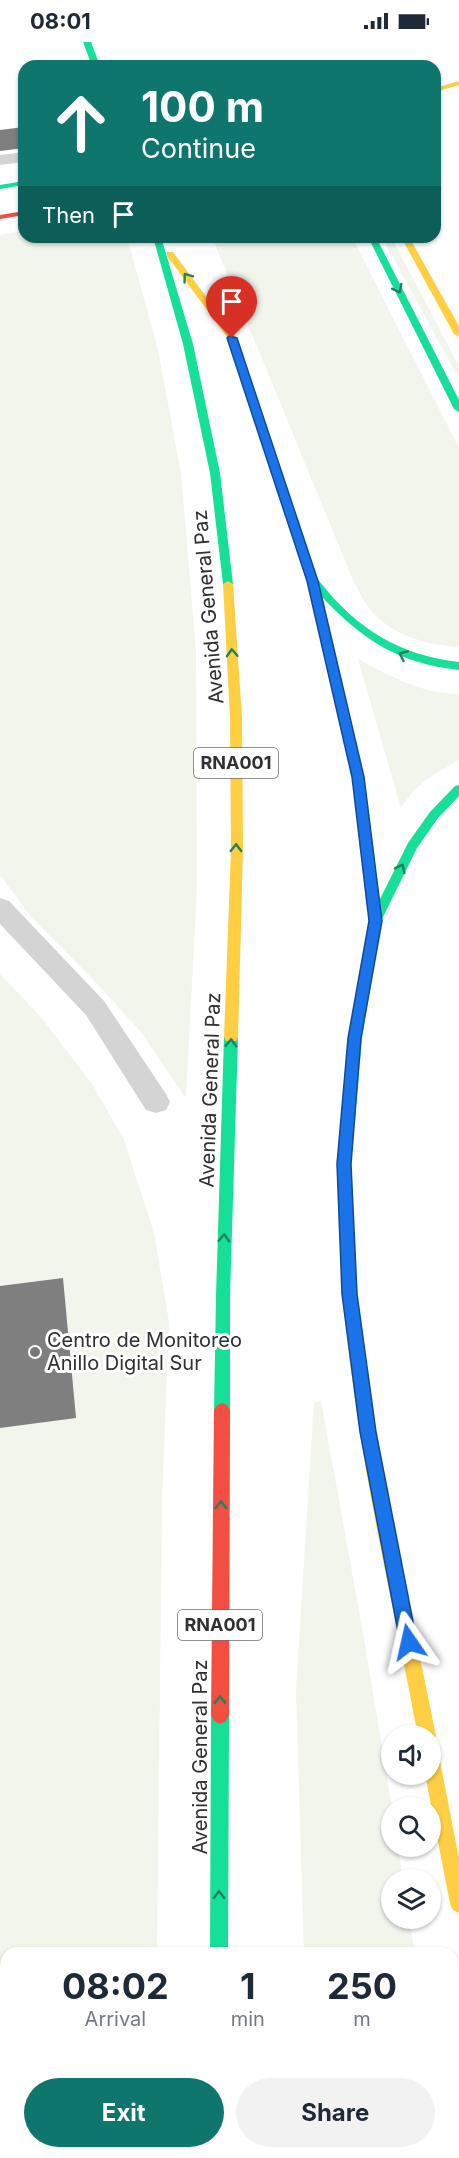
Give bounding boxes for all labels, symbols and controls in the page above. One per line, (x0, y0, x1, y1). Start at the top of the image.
text: 08:01 (30, 8, 91, 34)
text: 100 m (141, 81, 264, 132)
icon: ahead (42, 84, 120, 162)
text: Continue (141, 132, 256, 165)
icon: arrive (107, 198, 140, 231)
text: Then (42, 202, 95, 228)
one-way arrow (183, 272, 194, 283)
pin (206, 276, 257, 338)
one-way arrow (391, 283, 403, 294)
icon: arrive (215, 285, 248, 318)
street label: Avenida General Paz (188, 509, 228, 705)
one-way arrow (226, 649, 239, 658)
one-way arrow (398, 650, 409, 662)
road number: RNA001 (194, 748, 278, 778)
one-way arrow (230, 844, 243, 853)
one-way arrow (394, 863, 405, 874)
street label: Avenida General Paz (195, 992, 225, 1188)
one-way arrow (224, 1039, 237, 1048)
one-way arrow (218, 1233, 231, 1242)
place label: Centro de Monitoreo Anillo Digital Sur (47, 1328, 242, 1375)
marker: Centro de Monitoreo Anillo Digital Sur (28, 1345, 42, 1359)
one-way arrow (215, 1500, 227, 1509)
road number: RNA001 (178, 1610, 262, 1640)
position arrow (377, 1610, 441, 1674)
street label: Avenida General Paz (188, 1659, 212, 1855)
one-way arrow (214, 1695, 226, 1704)
map controls (381, 1725, 441, 1929)
button: sound (381, 1725, 441, 1785)
button: search (381, 1797, 441, 1857)
button: layers (381, 1869, 441, 1929)
one-way arrow (213, 1890, 226, 1899)
text: 08:02 (62, 1964, 169, 2008)
text: 1 (240, 1964, 256, 2008)
text: 250 (327, 1964, 397, 2008)
text: Arrival (85, 2007, 146, 2031)
text: min (231, 2007, 265, 2031)
text: m (353, 2007, 371, 2031)
button: Exit (24, 2078, 224, 2147)
button: Share (236, 2078, 435, 2147)

